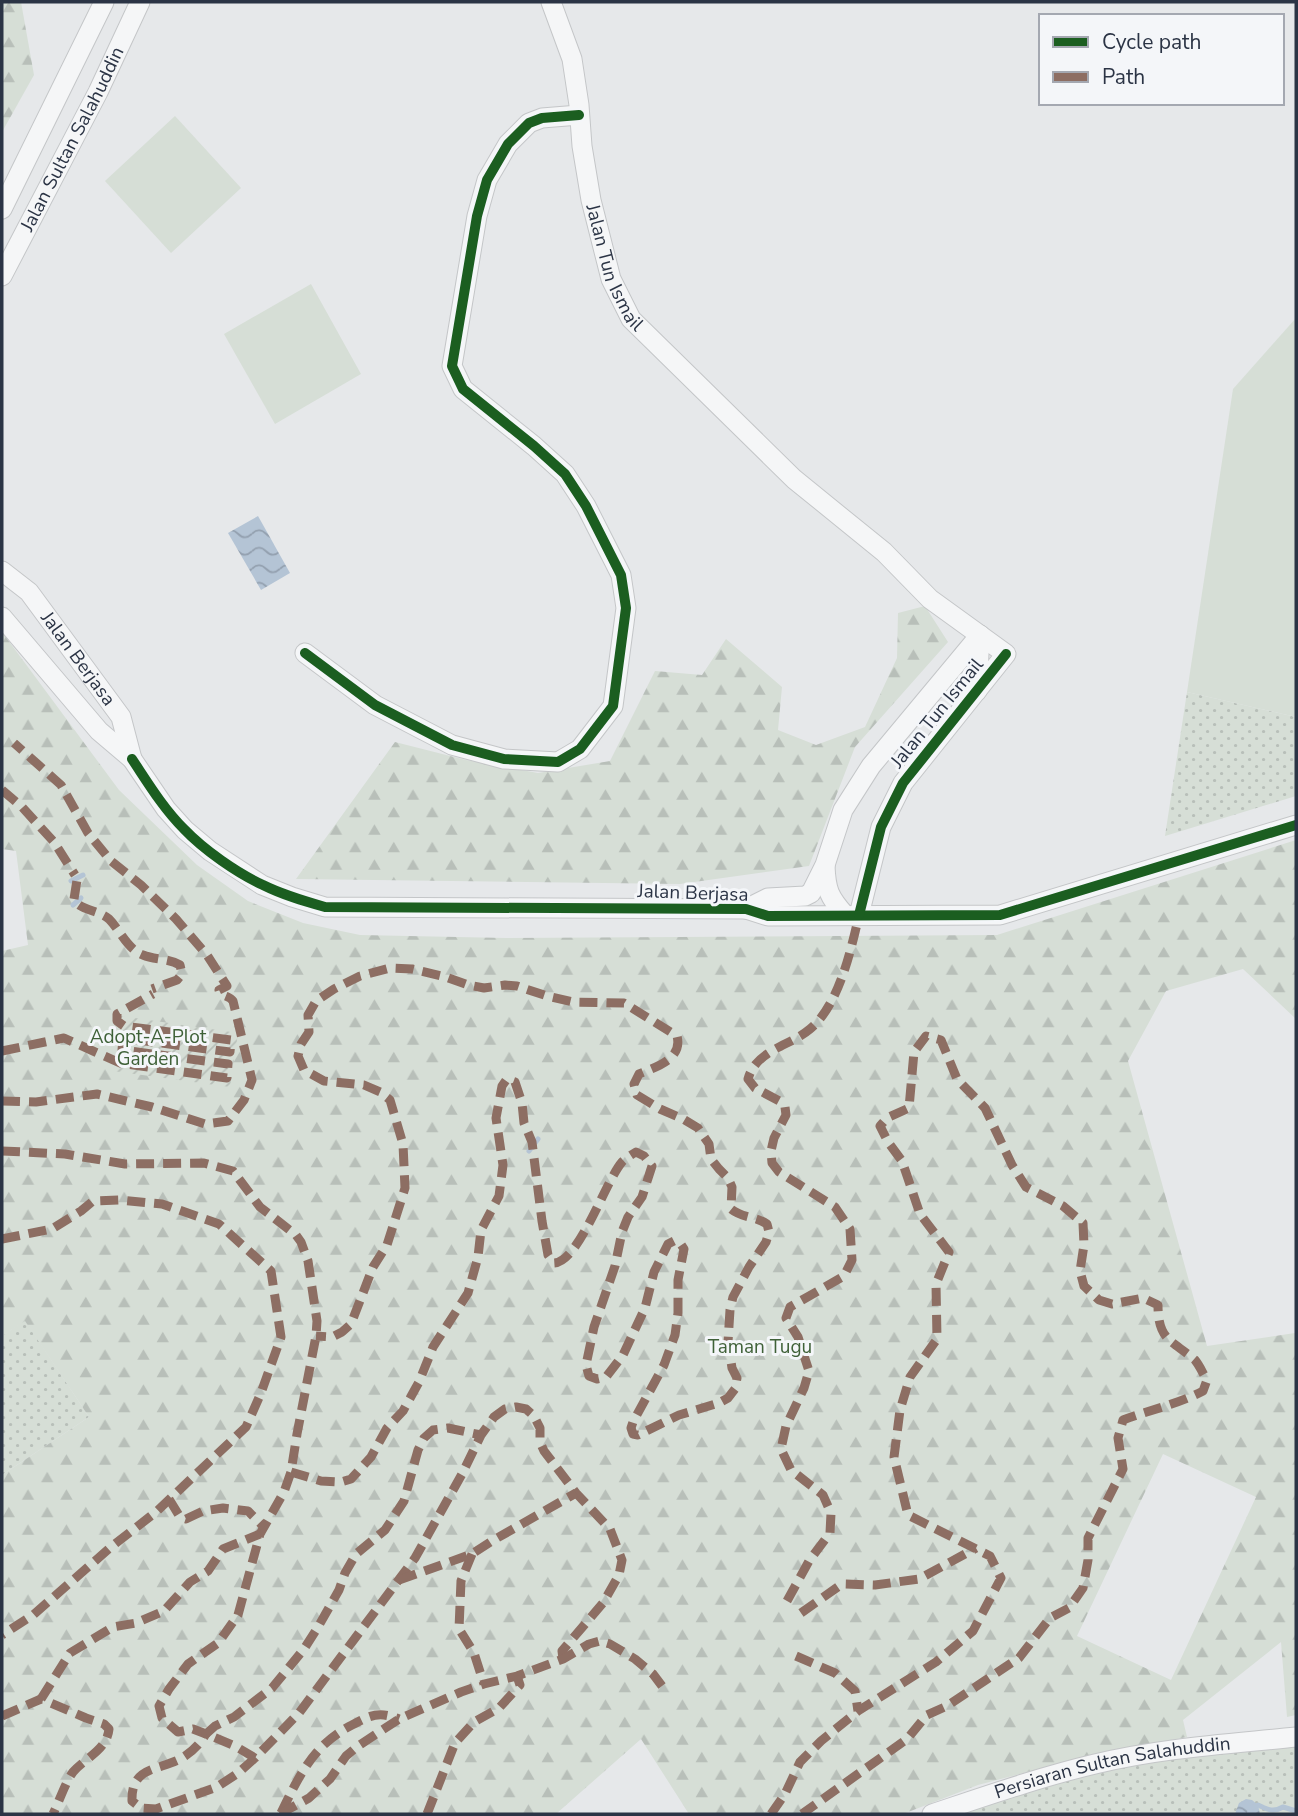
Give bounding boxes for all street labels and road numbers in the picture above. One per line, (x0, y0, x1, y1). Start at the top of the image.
street label: Jalan Sultan Salahuddin (14, 43, 130, 237)
street label: Jalan Tun Ismail (579, 200, 650, 338)
street label: Jalan Berjasa (34, 605, 122, 711)
street label: Jalan Tun Ismail (884, 652, 990, 774)
street label: Jalan Berjasa (636, 878, 749, 908)
street label: Persiaran Sultan Salahuddin (991, 1730, 1232, 1805)

